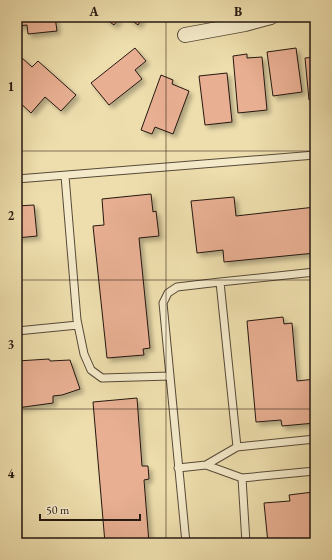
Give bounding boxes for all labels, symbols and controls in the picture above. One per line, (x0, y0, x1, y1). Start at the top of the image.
text: A (88, 3, 99, 20)
text: B (234, 3, 242, 20)
text: 1 (8, 78, 15, 95)
text: 2 (8, 207, 15, 224)
text: 3 (8, 336, 15, 353)
text: 4 (8, 465, 15, 482)
scale bar (40, 496, 140, 522)
text: 50 m (46, 502, 70, 518)

